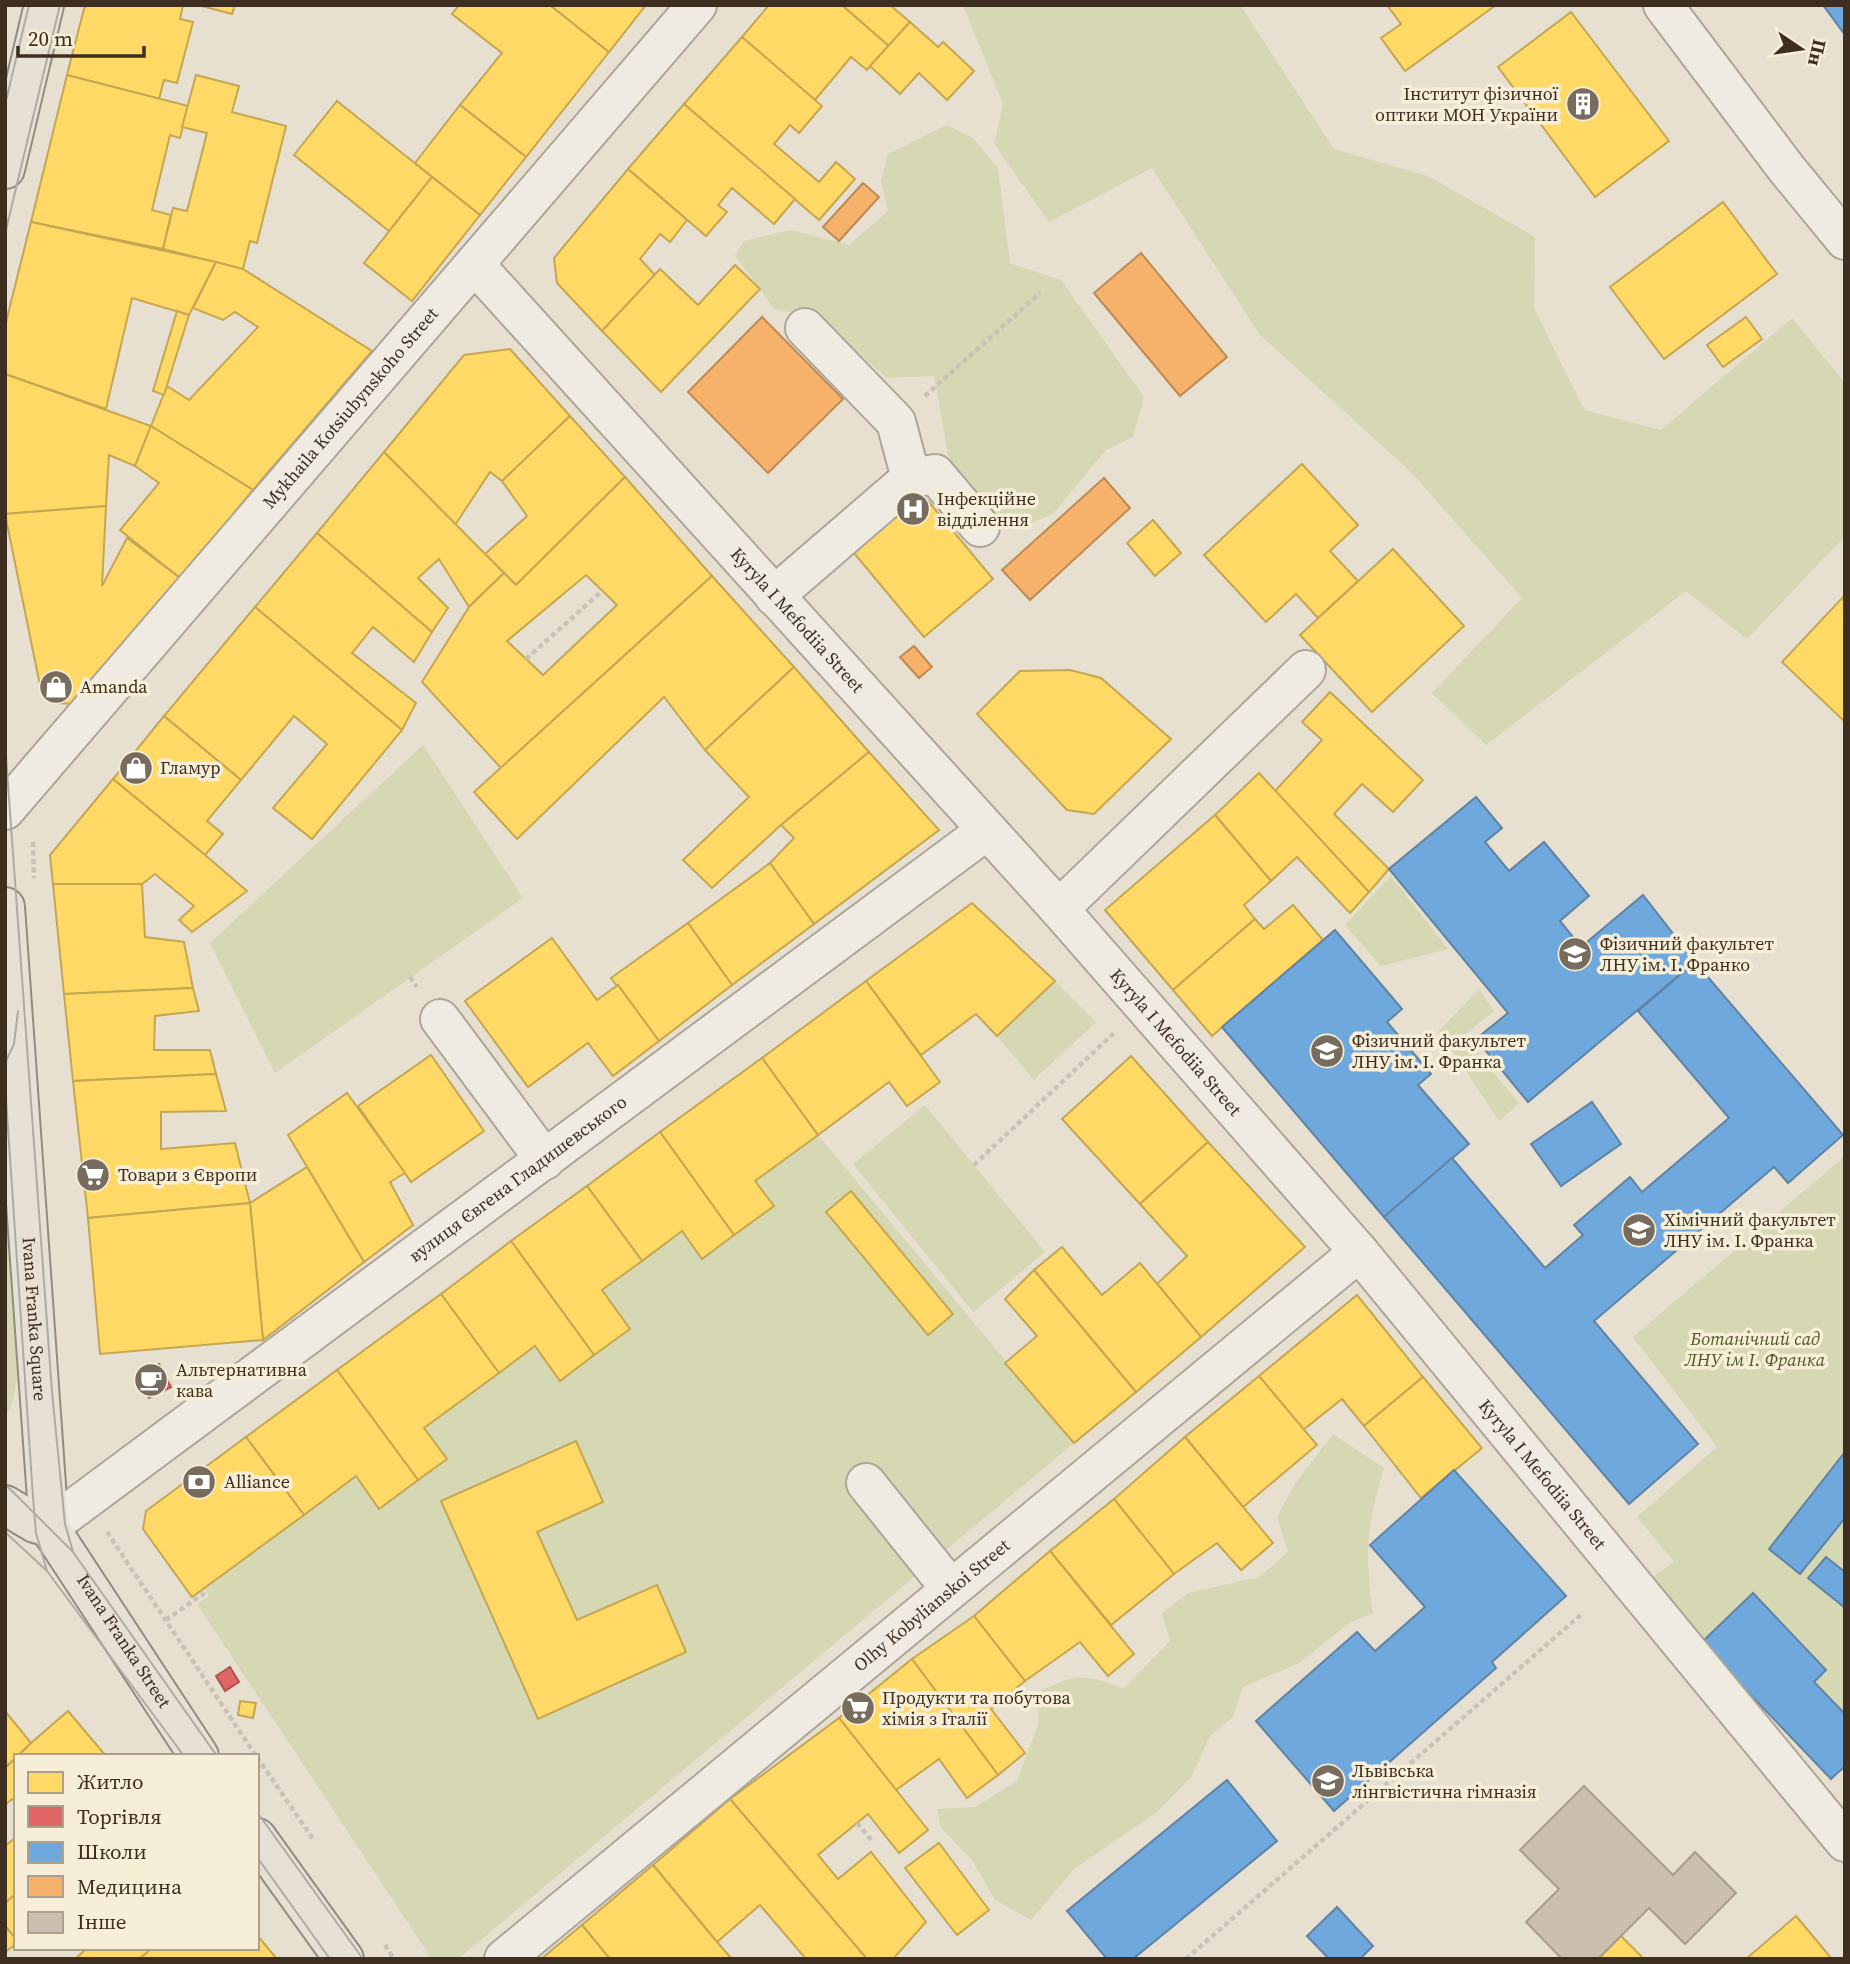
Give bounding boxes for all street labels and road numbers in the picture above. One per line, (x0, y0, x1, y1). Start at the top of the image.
street label: Mykhaila Kotsiubynskoho Street (257, 302, 444, 514)
street label: Kyryla I Mefodiia Street (725, 542, 870, 698)
street label: Kyryla I Mefodiia Street (1105, 963, 1247, 1121)
street label: вулиця Євгена Гладишевського (403, 1089, 632, 1268)
street label: Ivana Franka Square (16, 1236, 53, 1402)
street label: Kyryla I Mefodiia Street (1473, 1394, 1612, 1555)
street label: Olhy Kobylianskoi Street (848, 1533, 1015, 1677)
street label: Ivana Franka Street (71, 1569, 177, 1713)

